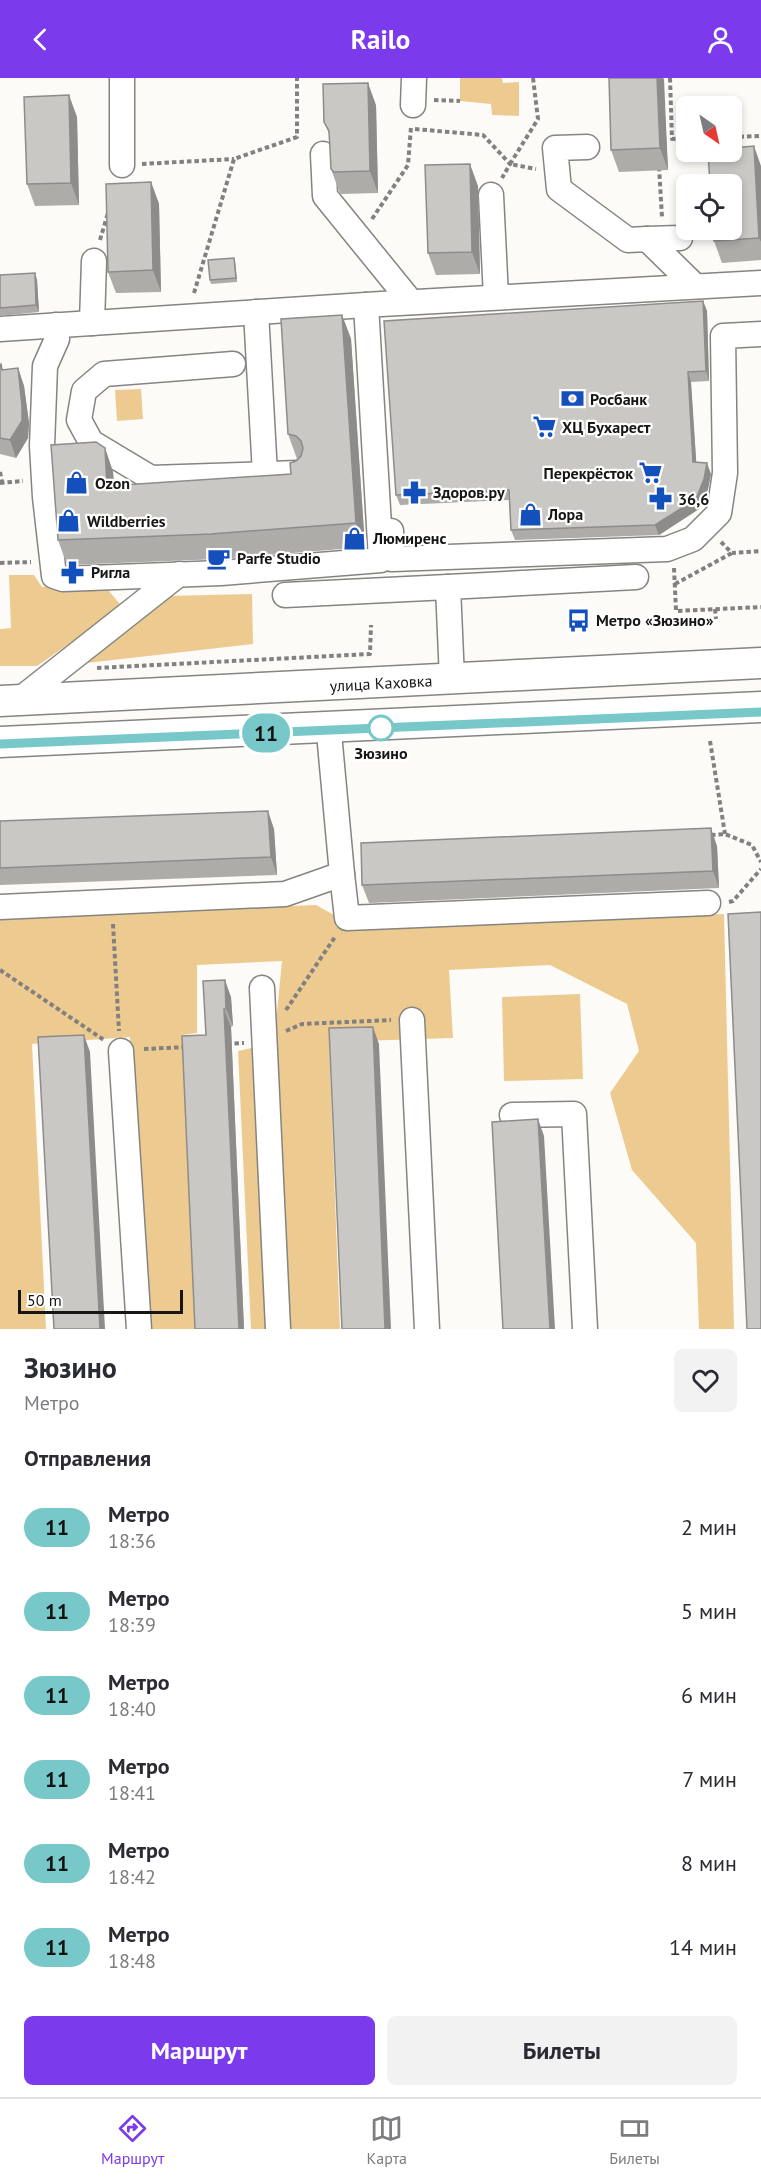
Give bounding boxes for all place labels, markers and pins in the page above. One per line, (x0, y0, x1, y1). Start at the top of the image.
bank icon: Росбанк (559, 386, 585, 412)
place label: Росбанк (590, 389, 647, 409)
supermarket icon: ХЦ Бухарест (531, 414, 557, 440)
place label: ХЦ Бухарест (562, 417, 651, 437)
supermarket icon: Перекрёсток (638, 460, 664, 486)
place label: Перекрёсток (544, 463, 633, 483)
shop icon: Ozon (64, 470, 90, 496)
place label: Ozon (95, 473, 130, 493)
pharmacy icon: Здоров.ру (402, 479, 428, 505)
place label: Здоров.ру (433, 482, 505, 502)
pharmacy icon: 36,6 (647, 486, 673, 512)
place label: 36,6 (678, 489, 709, 509)
shop icon: Лора (517, 501, 543, 527)
place label: Лора (547, 504, 583, 524)
shop icon: Wildberries (56, 508, 82, 534)
place label: Wildberries (87, 511, 166, 531)
shop icon: Люмиренс (342, 525, 368, 551)
place label: Люмиренс (372, 528, 446, 548)
cafe icon: Parfe Studio (206, 545, 232, 571)
place label: Parfe Studio (237, 548, 321, 568)
pharmacy icon: Ригла (60, 559, 86, 585)
place label: Ригла (91, 562, 130, 582)
bus stop icon: Метро «Зюзино» (565, 607, 591, 633)
place label: Метро «Зюзино» (596, 610, 714, 630)
marker: Зюзино (368, 715, 394, 741)
place label: Зюзино (355, 743, 408, 763)

